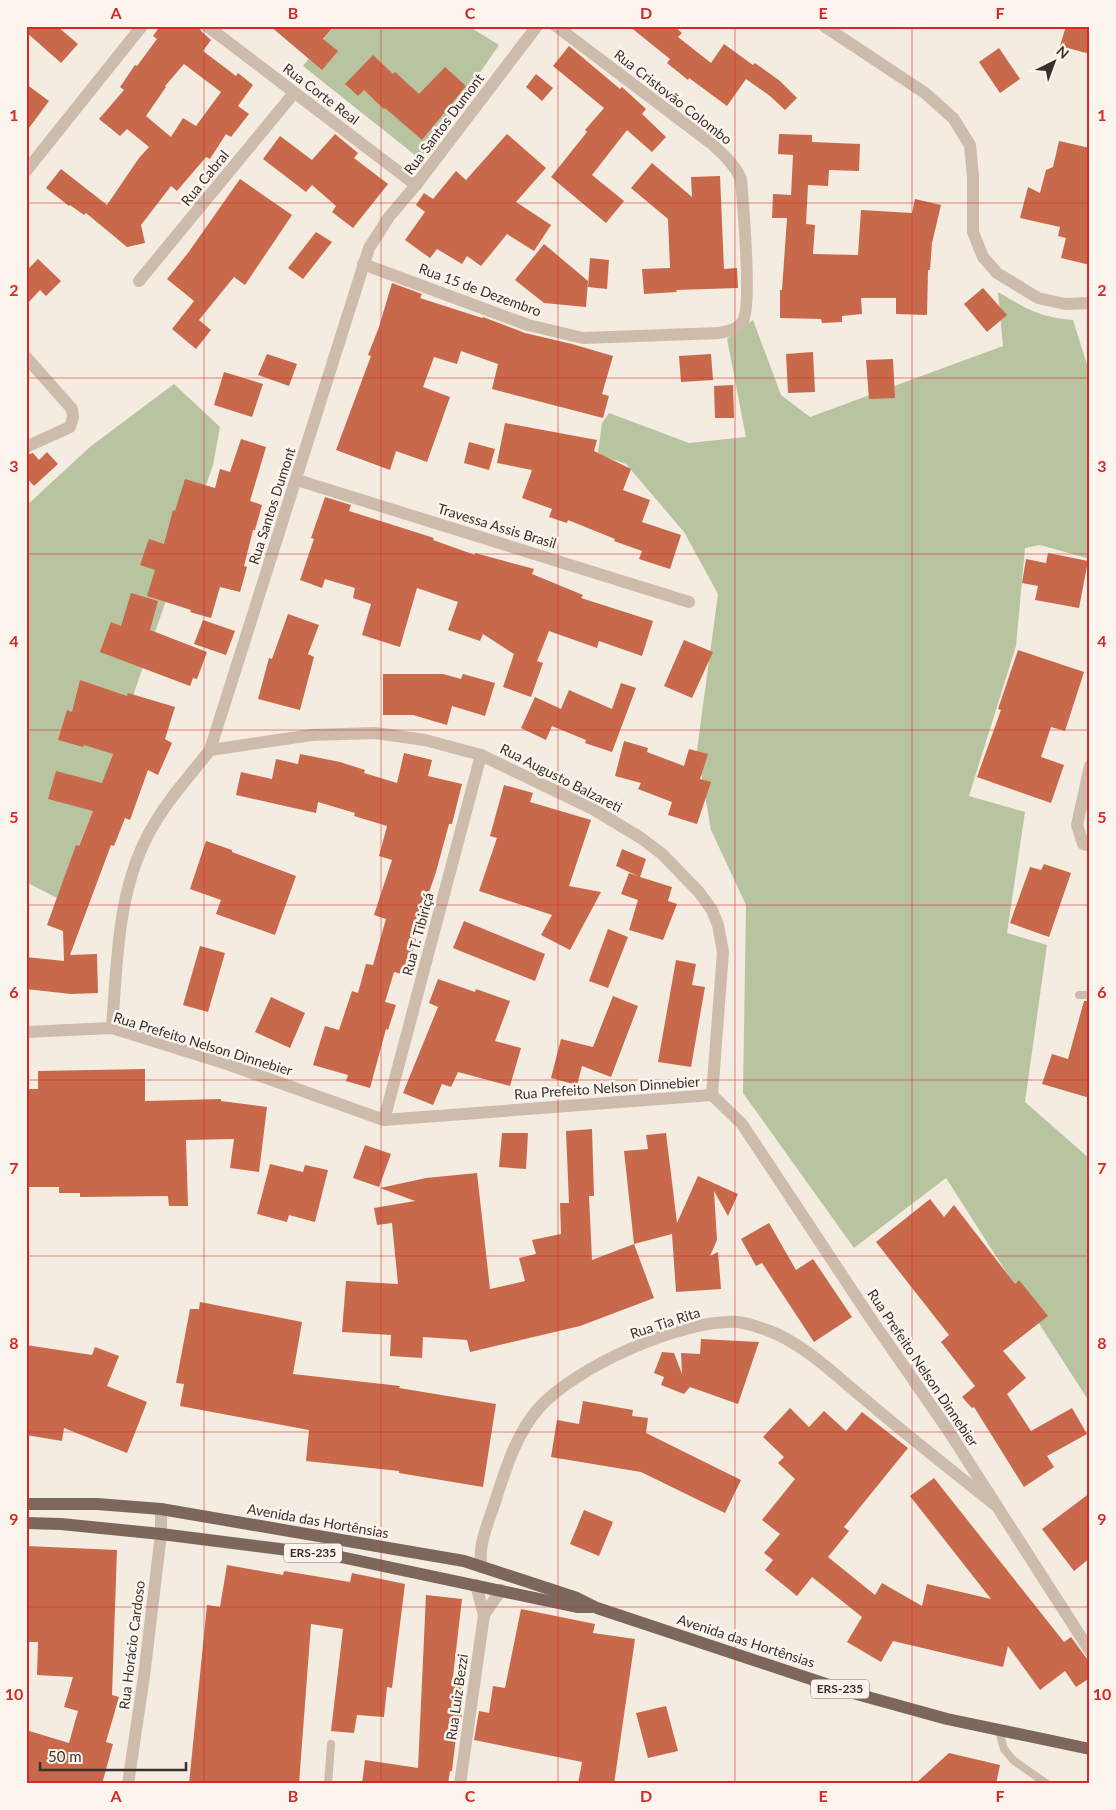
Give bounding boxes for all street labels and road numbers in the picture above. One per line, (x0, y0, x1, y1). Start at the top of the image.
street label: Rua Cristovão Colombo (611, 45, 736, 148)
street label: Rua Corte Real (280, 59, 363, 128)
street label: Rua Santos Dumont (400, 70, 487, 178)
street label: Rua Cabral (177, 147, 232, 209)
street label: Rua 15 de Dezembro (417, 259, 544, 320)
street label: Rua Santos Dumont (245, 445, 298, 567)
street label: Travessa Assis Brasil (436, 499, 559, 552)
street label: Rua Augusto Balzareti (497, 739, 625, 816)
street label: Rua T. Tibiriçá (398, 891, 437, 977)
street label: Rua Prefeito Nelson Dinnebier (112, 1008, 295, 1079)
street label: Rua Prefeito Nelson Dinnebier (513, 1073, 700, 1102)
street label: Rua Prefeito Nelson Dinnebier (864, 1286, 983, 1450)
street label: Rua Tia Rita (628, 1303, 702, 1342)
street label: Avenida das Hortênsias (246, 1500, 390, 1541)
road number: ERS-235 (284, 1544, 342, 1562)
street label: Rua Horácio Cardoso (115, 1580, 148, 1710)
street label: Avenida das Hortênsias (675, 1610, 817, 1671)
street label: Rua Luiz Bezzi (442, 1653, 471, 1741)
road number: ERS-235 (811, 1680, 869, 1698)

